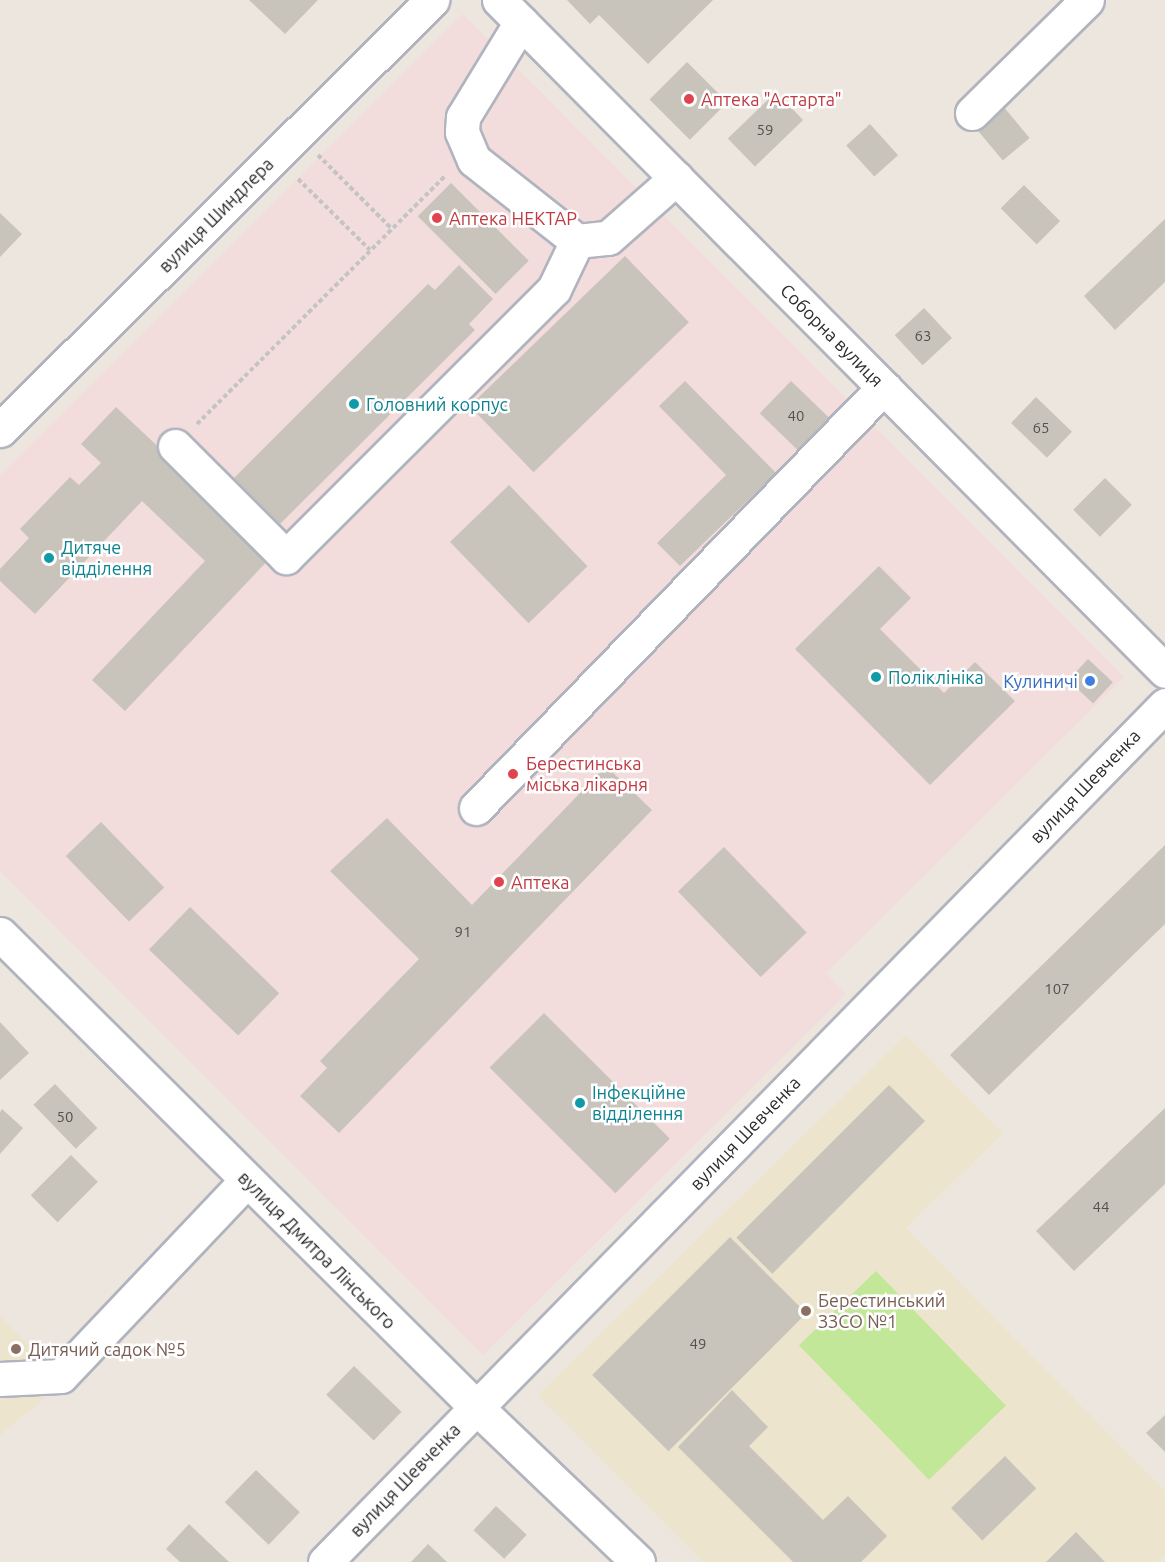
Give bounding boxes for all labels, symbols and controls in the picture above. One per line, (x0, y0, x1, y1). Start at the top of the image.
place label: Аптека "Астарта" (701, 88, 842, 110)
marker: Аптека "Астарта" (682, 92, 696, 106)
house number: 59 (757, 121, 773, 139)
street label: вулиця Шиндлера (154, 153, 278, 277)
place label: Аптека НЕКТАР (449, 207, 577, 229)
marker: Аптека НЕКТАР (430, 211, 444, 225)
street label: Соборна вулиця (776, 279, 888, 391)
house number: 63 (915, 327, 931, 345)
place label: Головний корпус (366, 393, 508, 415)
marker: Головний корпус (347, 397, 361, 411)
house number: 40 (788, 407, 804, 425)
house number: 65 (1033, 419, 1049, 437)
place label: Дитяче відділення (61, 537, 152, 580)
marker: Дитяче відділення (42, 551, 56, 565)
place label: Поліклініка (888, 666, 984, 688)
marker: Поліклініка (869, 670, 883, 684)
place label: Кулиничі (1003, 670, 1078, 692)
marker: Кулиничі (1083, 674, 1097, 688)
street label: вулиця Шевченка (1025, 725, 1145, 847)
place label: Берестинська міська лікарня (526, 753, 648, 795)
marker: Берестинська міська лікарня (504, 765, 522, 783)
place label: Аптека (511, 871, 569, 893)
marker: Аптека (492, 875, 506, 889)
house number: 91 (455, 923, 471, 941)
house number: 107 (1044, 980, 1070, 998)
street label: вулиця Шевченка (685, 1072, 805, 1194)
place label: Інфекційне відділення (592, 1082, 686, 1124)
marker: Інфекційне відділення (573, 1096, 587, 1110)
house number: 50 (57, 1108, 73, 1126)
street label: вулиця Дмитра Лінського (234, 1167, 400, 1333)
house number: 44 (1093, 1198, 1109, 1216)
place label: Берестинський ЗЗСО №1 (818, 1290, 946, 1332)
marker: Берестинський ЗЗСО №1 (799, 1304, 813, 1318)
house number: 49 (690, 1335, 706, 1353)
place label: Дитячий садок №5 (28, 1338, 186, 1360)
marker: Дитячий садок №5 (9, 1342, 23, 1356)
street label: вулиця Шевченка (345, 1419, 465, 1541)

